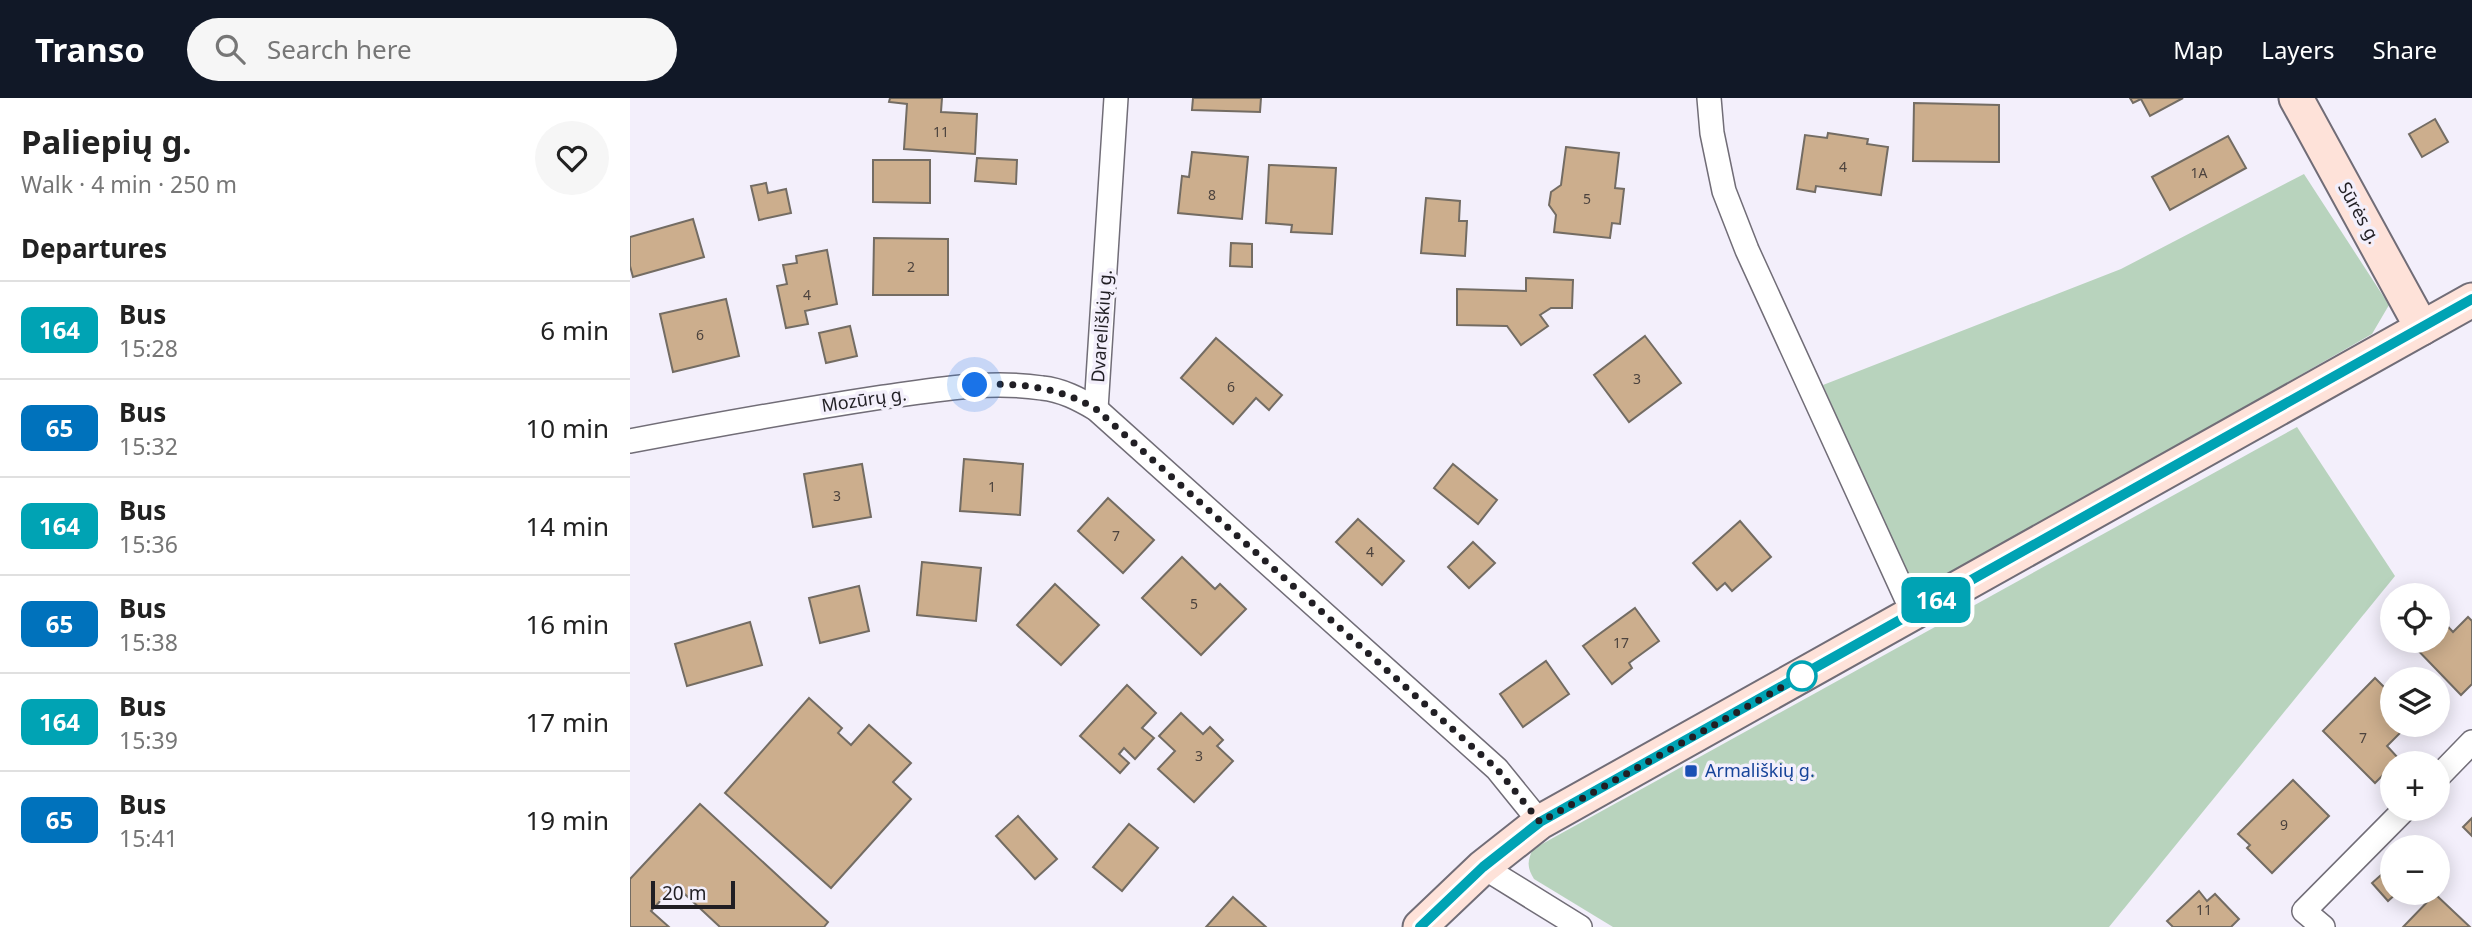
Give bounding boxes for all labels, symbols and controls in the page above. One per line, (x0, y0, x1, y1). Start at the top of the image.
search box (187, 18, 677, 81)
text: Transo (35, 27, 145, 72)
icon: search (211, 30, 249, 68)
text: Search here (267, 31, 412, 67)
text: Map (2173, 33, 2223, 66)
text: Layers (2261, 33, 2335, 66)
text: Share (2373, 33, 2437, 66)
text: Paliepių g. (21, 119, 192, 164)
button: heart (535, 121, 609, 195)
house number: 11 (933, 122, 949, 141)
house number: 4 (1839, 157, 1847, 176)
house number: 1A (2191, 163, 2208, 182)
text: Walk · 4 min · 250 m (21, 168, 237, 200)
street label: Sūrės g. (2333, 177, 2387, 248)
house number: 8 (1208, 185, 1216, 204)
house number: 5 (1583, 189, 1591, 208)
text: Departures (21, 230, 167, 266)
house number: 2 (907, 257, 915, 276)
street label: Dvareliškių g. (1085, 268, 1117, 383)
house number: 4 (803, 285, 811, 304)
text: Bus (119, 296, 166, 332)
text: 6 min (540, 312, 609, 348)
text: 164 (39, 313, 80, 346)
house number: 6 (696, 325, 704, 344)
text: 15:28 (119, 332, 178, 364)
your location (957, 367, 992, 402)
house number: 3 (1633, 369, 1641, 388)
house number: 6 (1227, 377, 1235, 396)
street label: Mozūrų g. (820, 381, 908, 417)
text: Bus (119, 394, 166, 430)
text: 10 min (525, 410, 609, 446)
text: 65 (46, 411, 73, 444)
text: 15:32 (119, 430, 178, 462)
house number: 1 (988, 477, 996, 496)
house number: 3 (833, 486, 841, 505)
text: Bus (119, 492, 166, 528)
text: 14 min (525, 508, 609, 544)
text: 164 (39, 509, 80, 542)
house number: 7 (1112, 526, 1120, 545)
text: 15:36 (119, 528, 178, 560)
house number: 4 (1366, 542, 1374, 561)
line badge: 164 (1896, 577, 1976, 623)
text: 164 (1915, 583, 1957, 616)
map controls (2380, 583, 2450, 905)
button: locate (2380, 583, 2450, 653)
text: Bus (119, 590, 166, 626)
house number: 5 (1190, 594, 1198, 613)
text: 16 min (525, 606, 609, 642)
text: 65 (46, 607, 73, 640)
text: 15:38 (119, 626, 178, 658)
house number: 17 (1613, 633, 1629, 652)
unlabelled marker (1787, 661, 1817, 691)
button: layers (2380, 667, 2450, 737)
text: Bus (119, 688, 166, 724)
text: 17 min (525, 704, 609, 740)
text: 164 (39, 705, 80, 738)
text: 15:39 (119, 724, 178, 756)
house number: 7 (2359, 728, 2367, 747)
house number: 3 (1195, 746, 1203, 765)
button: + (2380, 751, 2450, 821)
place label: Armališkių g. (1705, 758, 1815, 782)
marker: Armališkių g. (1683, 763, 1699, 779)
text: Bus (119, 786, 166, 822)
text: 19 min (525, 802, 609, 838)
text: 65 (46, 803, 73, 836)
house number: 9 (2280, 815, 2288, 834)
text: 15:41 (119, 822, 178, 854)
button: − (2380, 835, 2450, 905)
scale bar (651, 878, 735, 910)
text: 20 m (662, 880, 706, 906)
house number: 11 (2196, 900, 2212, 919)

